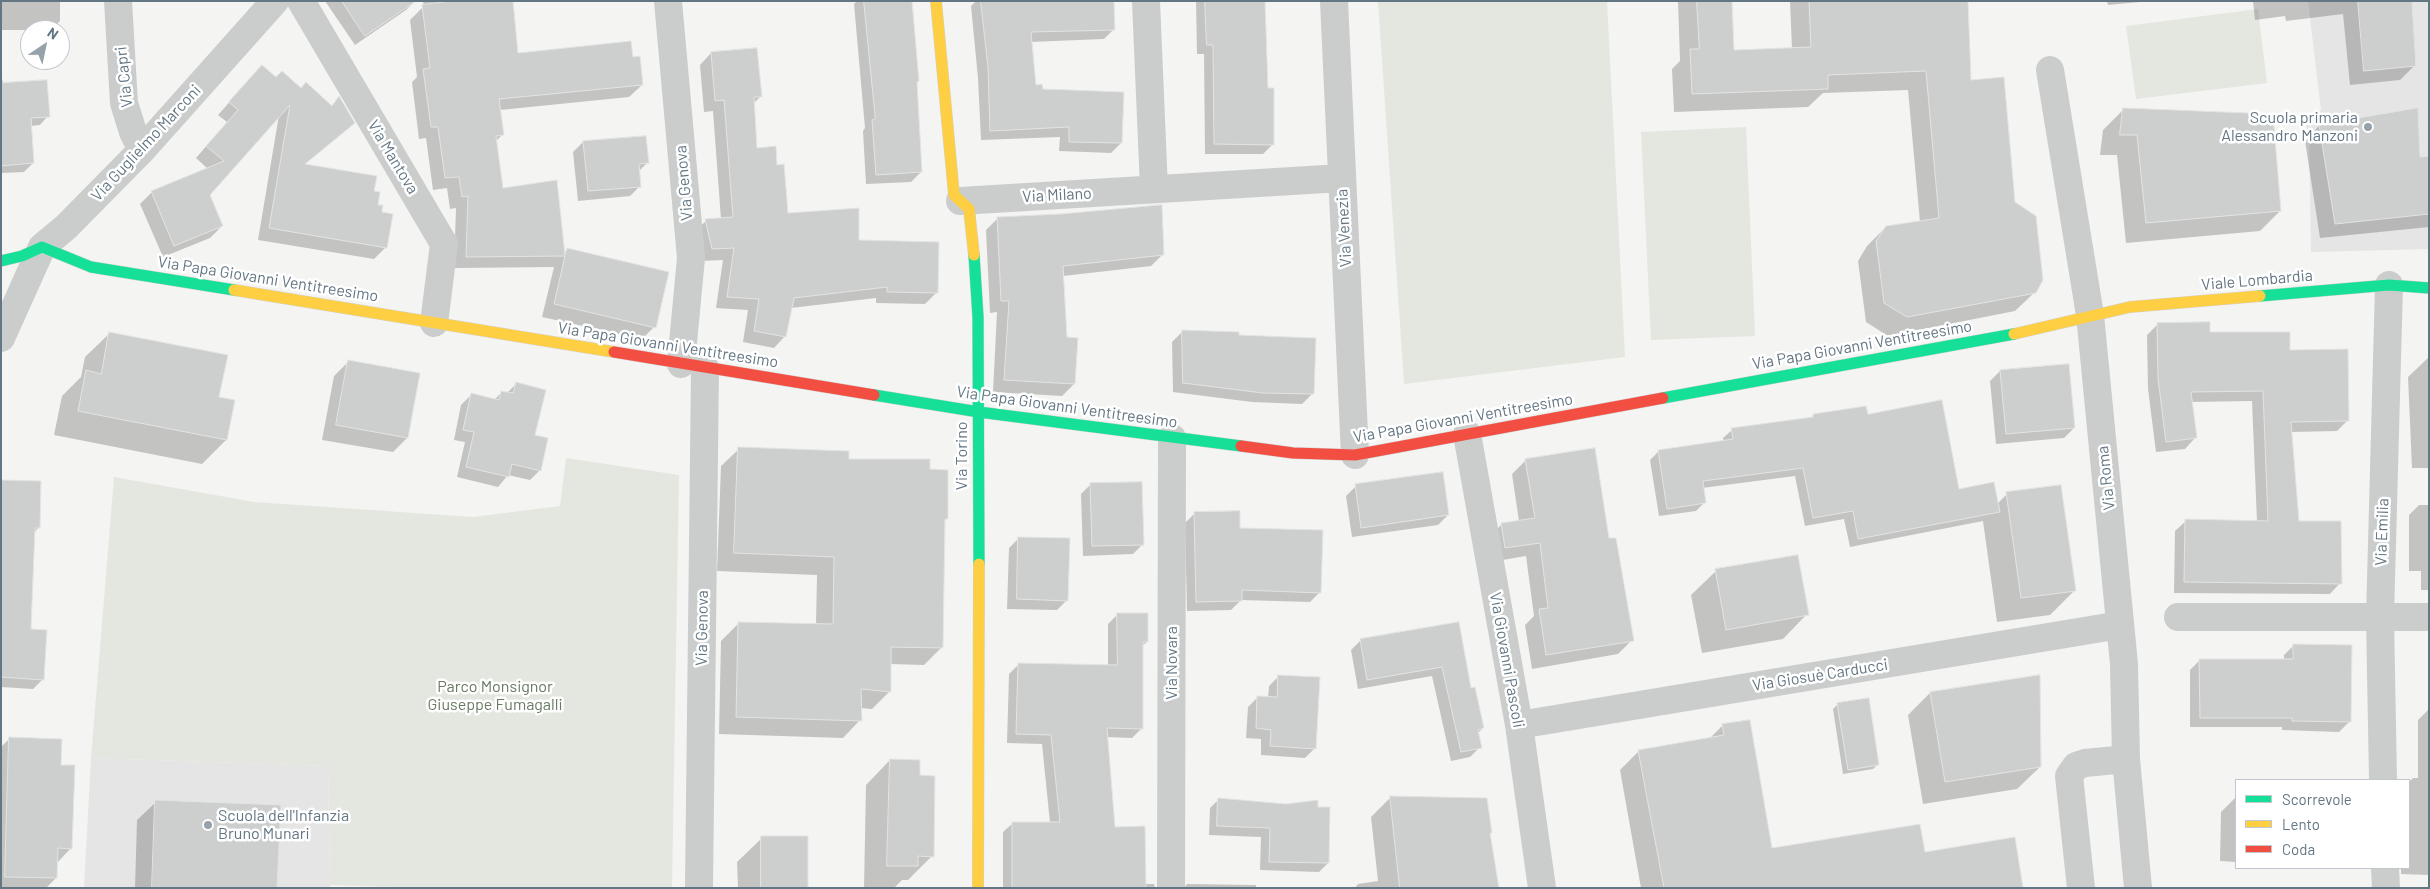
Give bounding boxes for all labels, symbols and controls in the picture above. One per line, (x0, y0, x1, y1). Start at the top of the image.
north arrow (20, 20, 70, 70)
text: N (44, 23, 62, 43)
street label: Via Capri (111, 45, 137, 109)
street label: Via Guglielmo Marconi (87, 81, 205, 205)
place label: Scuola primaria Alessandro Manzoni (2221, 108, 2358, 146)
street label: Via Mantova (363, 117, 423, 197)
marker: Scuola primaria Alessandro Manzoni (2362, 121, 2374, 133)
street label: Via Genova (671, 144, 697, 222)
street label: Via Milano (1022, 184, 1092, 206)
street label: Via Venezia (1332, 188, 1356, 268)
street label: Via Papa Giovanni Ventitreesimo (156, 252, 380, 306)
street label: Viale Lombardia (2200, 266, 2314, 294)
street label: Via Papa Giovanni Ventitreesimo (1751, 316, 1973, 374)
street label: Via Papa Giovanni Ventitreesimo (556, 318, 780, 372)
street label: Via Papa Giovanni Ventitreesimo (955, 382, 1179, 432)
street label: Via Papa Giovanni Ventitreesimo (1352, 389, 1574, 447)
street label: Via Torino (952, 422, 972, 490)
street label: Via Roma (2093, 445, 2119, 511)
street label: Via Emilia (2371, 498, 2393, 566)
street label: Via Genova (692, 590, 712, 666)
street label: Via Giovanni Pascoli (1486, 591, 1528, 729)
street label: Via Novara (1162, 626, 1182, 700)
street label: Via Giosuè Carducci (1751, 655, 1889, 695)
park label: Parco Monsignor Giuseppe Fumagalli (428, 677, 562, 715)
legend (2235, 779, 2410, 869)
text: Scorrevole (2282, 790, 2352, 808)
place label: Scuola dell'Infanzia Bruno Munari (218, 806, 349, 844)
text: Lento (2282, 815, 2320, 833)
marker: Scuola dell'Infanzia Bruno Munari (202, 819, 214, 831)
text: Coda (2282, 840, 2315, 858)

